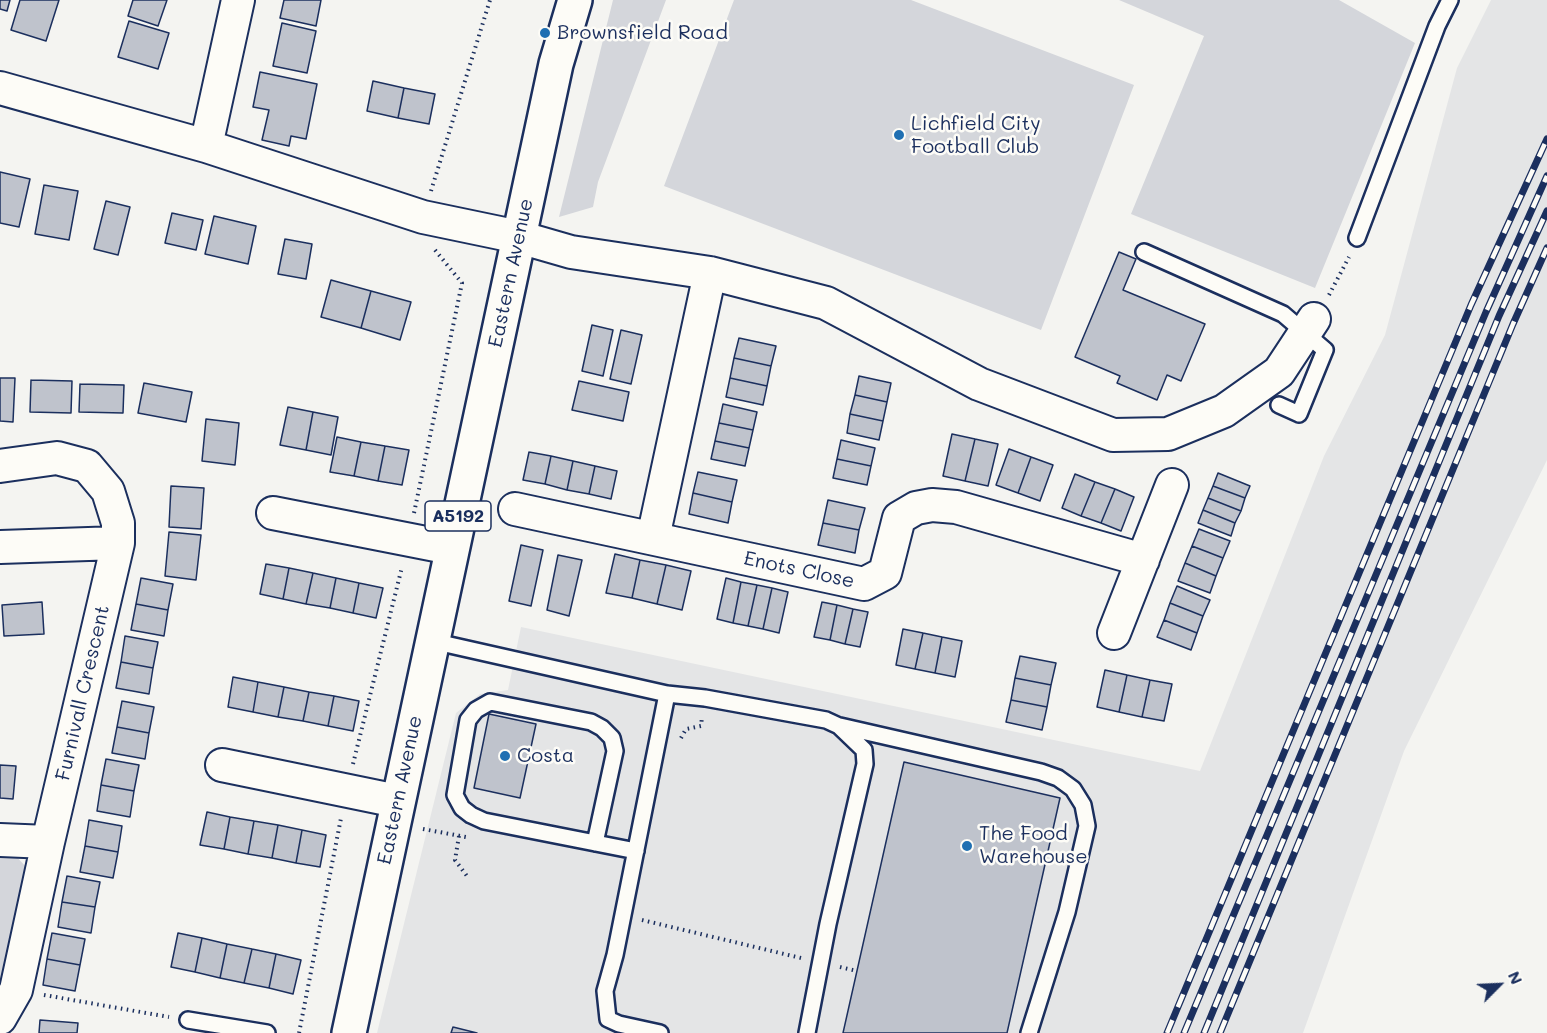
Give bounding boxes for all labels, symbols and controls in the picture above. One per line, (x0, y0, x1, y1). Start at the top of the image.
place label: Brownsfield Road (557, 21, 728, 45)
marker: Brownsfield Road (538, 26, 552, 40)
place label: Lichfield City Football Club (911, 112, 1041, 159)
marker: Lichfield City Football Club (892, 128, 906, 142)
street label: Eastern Avenue (484, 196, 538, 350)
road number: A5192 (425, 501, 491, 531)
street label: Enots Close (741, 547, 857, 593)
street label: Furnivall Crescent (51, 603, 115, 783)
street label: Eastern Avenue (373, 713, 427, 867)
place label: Costa (517, 744, 574, 768)
marker: Costa (498, 749, 512, 763)
place label: The Food Warehouse (979, 822, 1088, 869)
marker: The Food Warehouse (960, 839, 974, 853)
north arrow (1469, 955, 1529, 1015)
text: N (1504, 968, 1528, 987)

